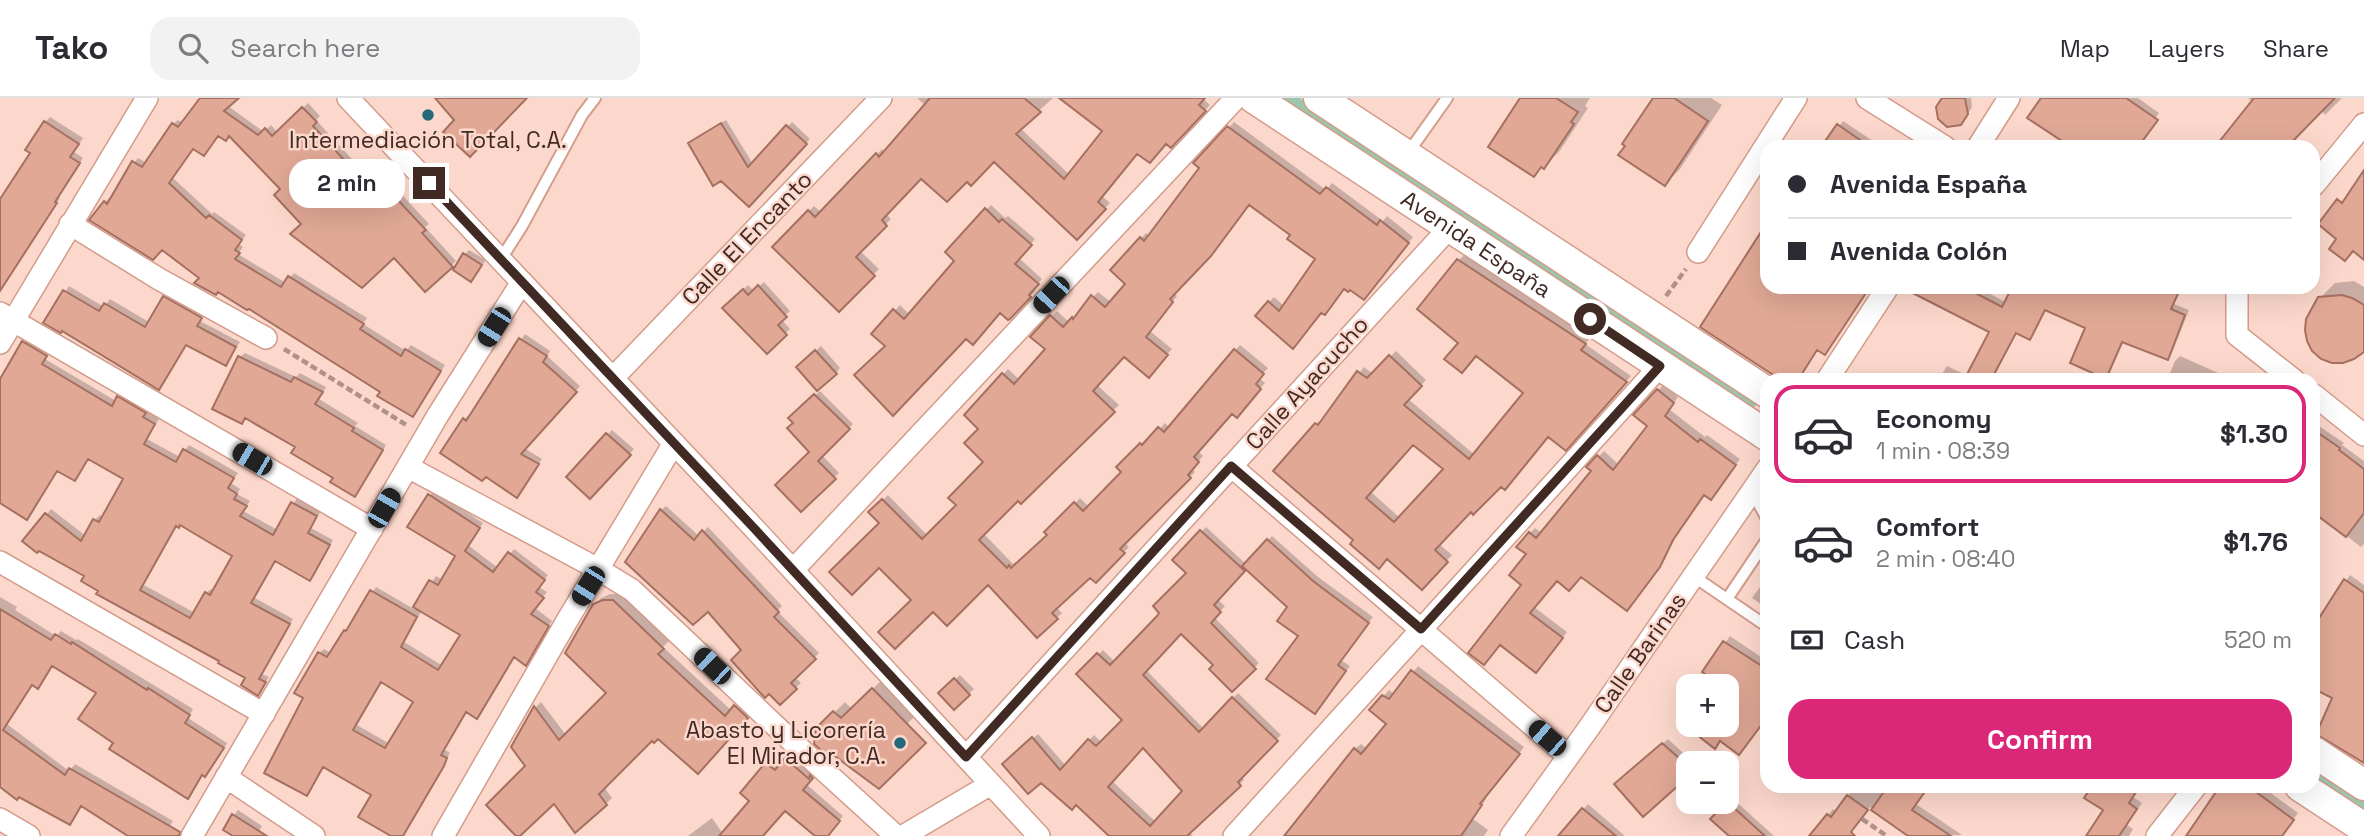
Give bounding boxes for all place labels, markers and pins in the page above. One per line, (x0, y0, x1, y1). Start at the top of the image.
marker: Intermediación Total, C.A. (420, 107, 436, 123)
place label: Intermediación Total, C.A. (289, 125, 567, 155)
place label: Abasto y Licorería El Mirador, C.A. (686, 715, 886, 771)
marker: Abasto y Licorería El Mirador, C.A. (892, 735, 908, 751)

